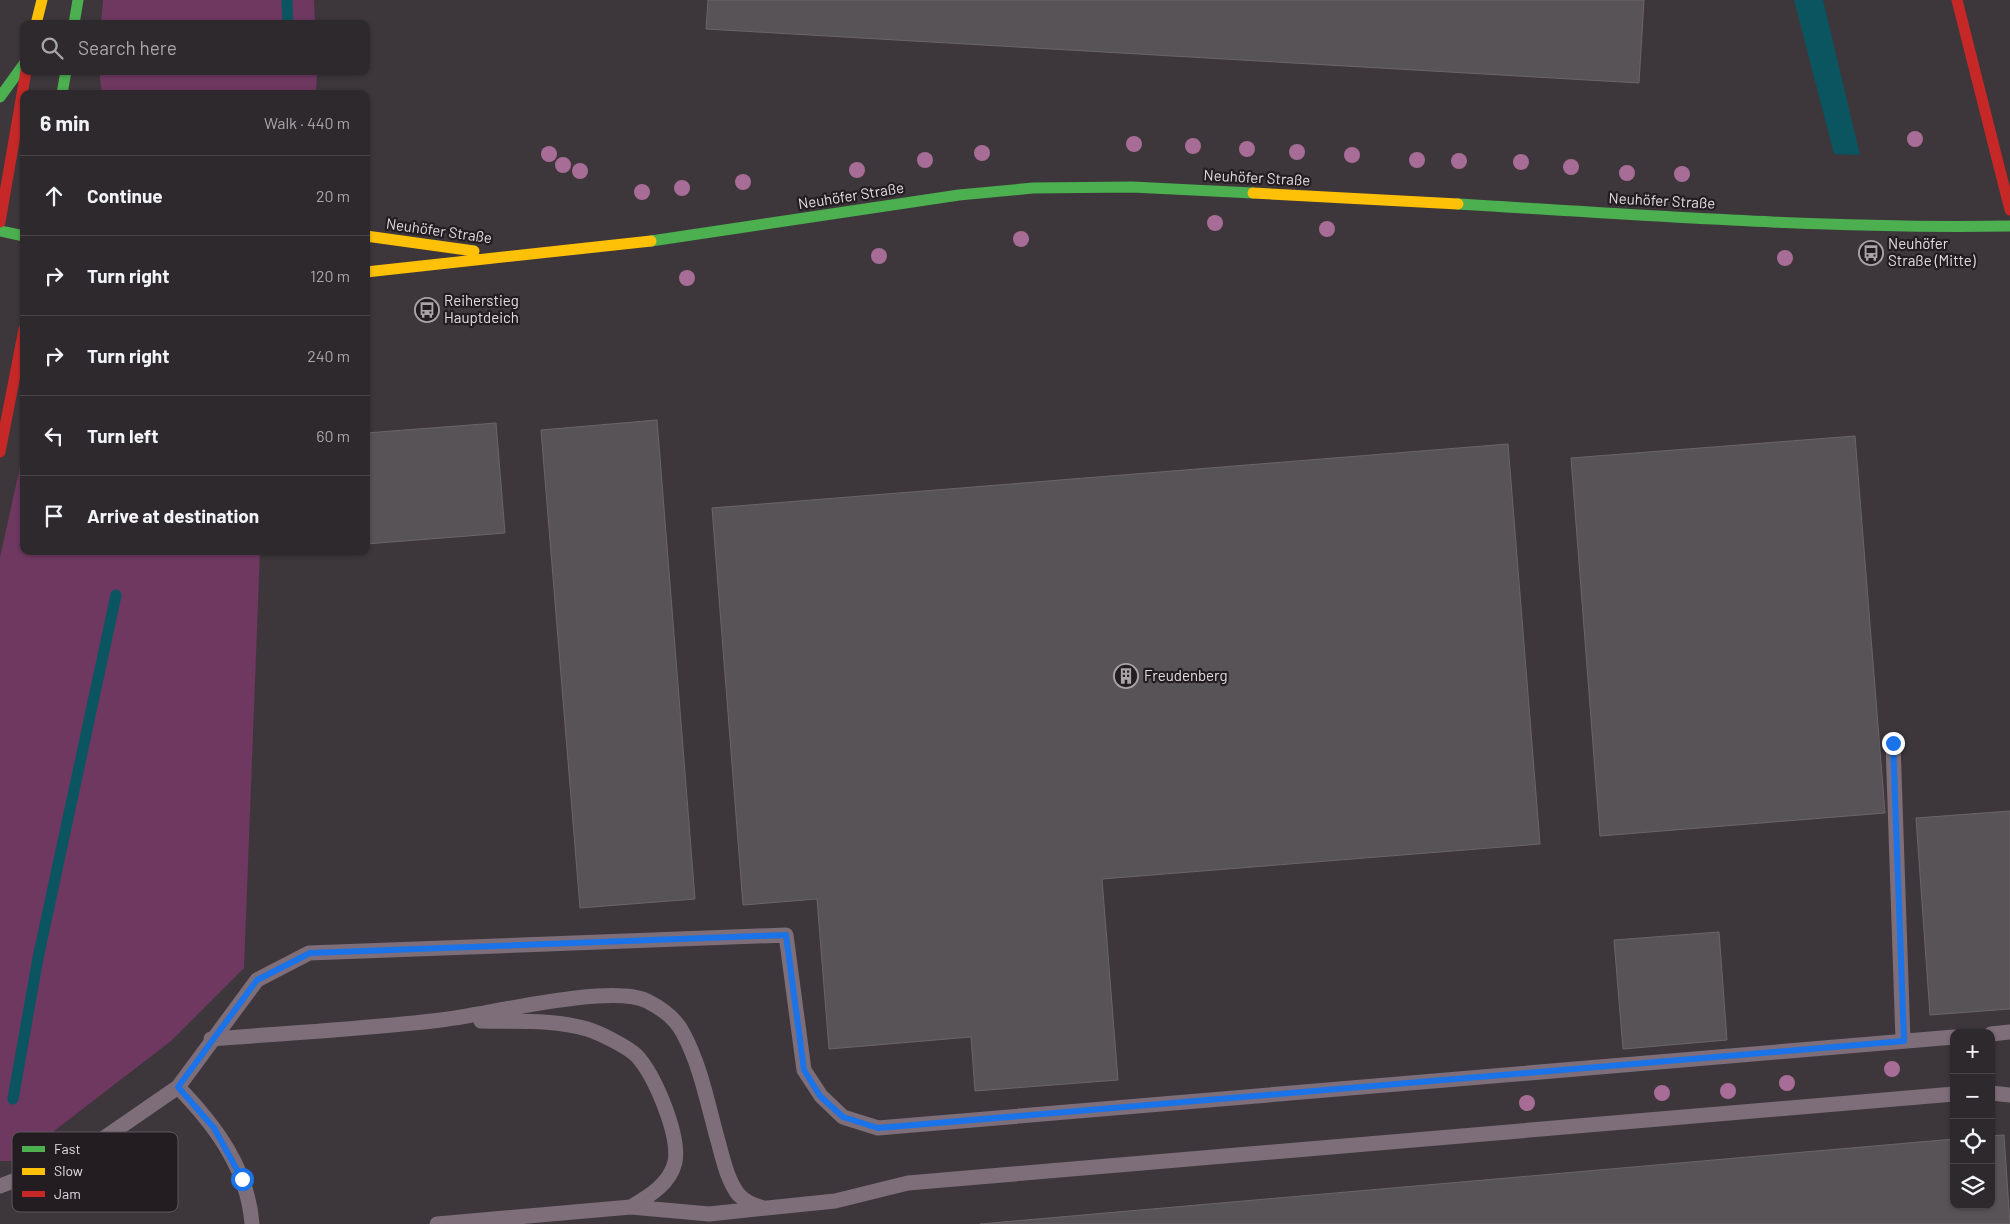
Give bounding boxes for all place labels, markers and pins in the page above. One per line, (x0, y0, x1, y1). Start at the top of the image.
place label: Neuhöfer Straße (Mitte) (1888, 234, 1976, 269)
bus stop icon: Neuhöfer Straße (Mitte) (1858, 240, 1884, 266)
place label: Reiherstieg Hauptdeich (444, 291, 519, 326)
bus stop icon: Reiherstieg Hauptdeich (414, 297, 440, 323)
building icon: Freudenberg (1113, 663, 1139, 689)
place label: Freudenberg (1144, 666, 1227, 684)

